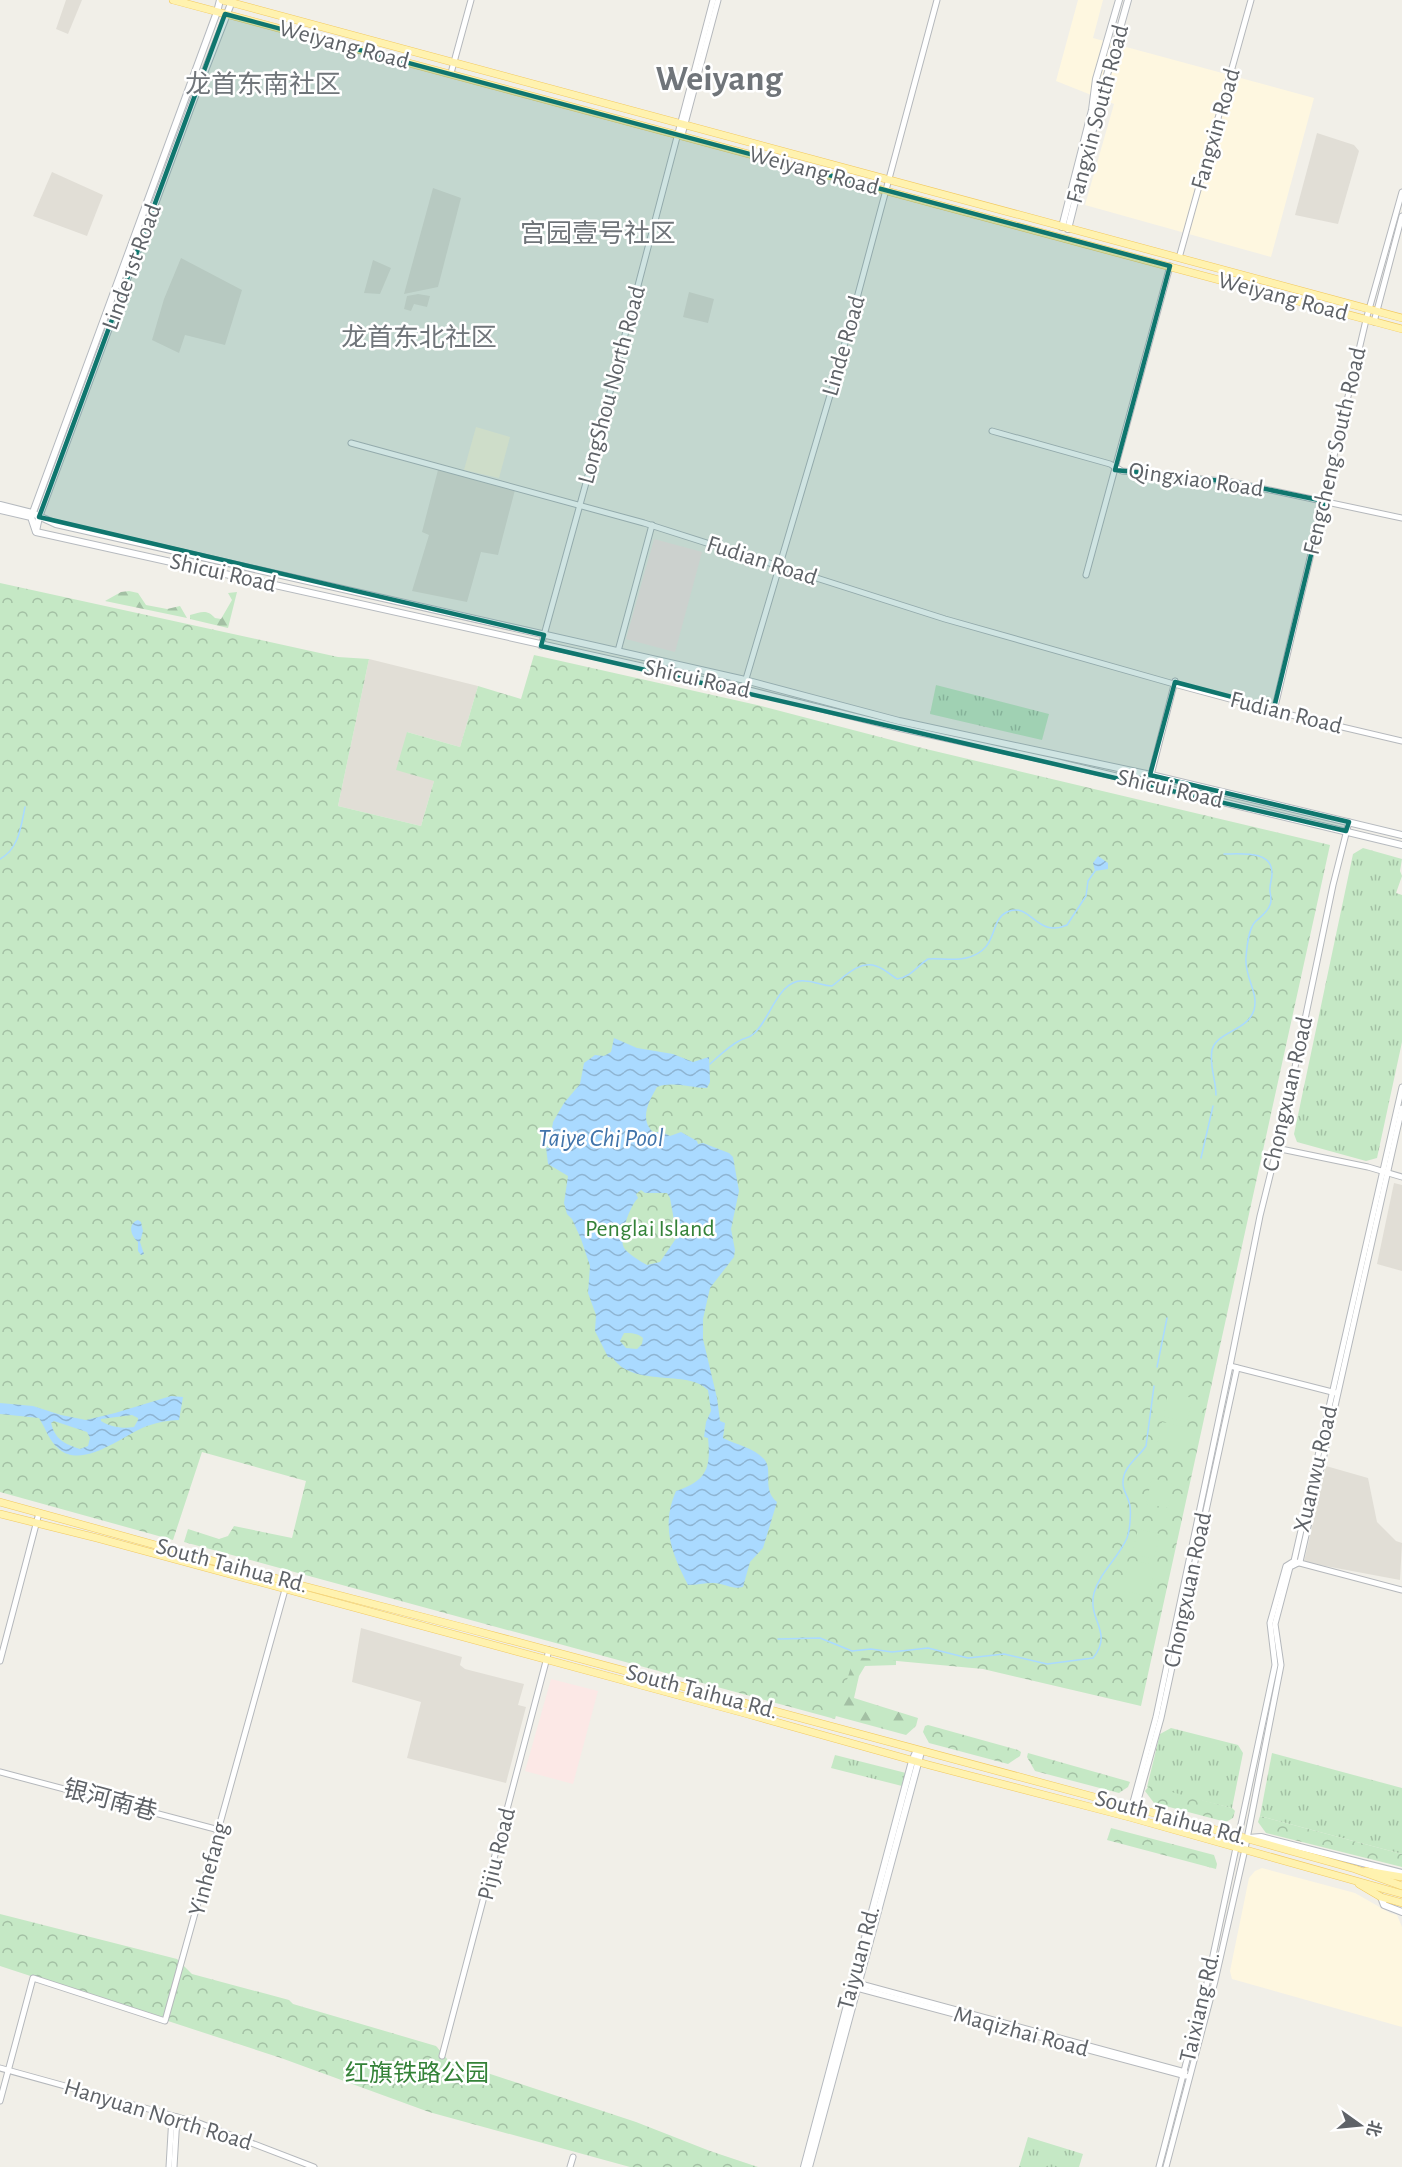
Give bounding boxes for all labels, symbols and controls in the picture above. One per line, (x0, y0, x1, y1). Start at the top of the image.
street label: Weiyang Road (276, 16, 412, 74)
street label: Fangxin South Road (1063, 22, 1133, 206)
district label: Weiyang (656, 61, 783, 97)
street label: Fangxin Road (1187, 66, 1245, 192)
district label: 龙首东南社区 (185, 70, 341, 98)
street label: Weiyang Road (746, 142, 882, 200)
street label: Linde 1st Road (98, 201, 166, 333)
district label: 宫园壹号社区 (520, 219, 676, 247)
street label: Weiyang Road (1215, 268, 1351, 326)
street label: LongShou North Road (574, 283, 650, 487)
street label: Linde Road (818, 293, 870, 399)
district label: 龙首东北社区 (341, 323, 497, 351)
street label: Fengcheng South Road (1299, 345, 1371, 557)
street label: Qingxiao Road (1127, 459, 1265, 501)
street label: Fudian Road (704, 532, 820, 590)
street label: Shicui Road (168, 549, 278, 597)
street label: Shicui Road (642, 655, 752, 703)
street label: Fudian Road (1227, 687, 1345, 739)
street label: Shicui Road (1115, 765, 1225, 813)
street label: Chongxuan Road (1259, 1014, 1317, 1174)
water label: Taiye Chi Pool (538, 1125, 664, 1151)
park label: Penglai Island (585, 1217, 715, 1241)
street label: Xuanwu Road (1290, 1403, 1342, 1535)
street label: Chongxuan Road (1160, 1510, 1216, 1670)
street label: South Taihua Rd. (153, 1534, 311, 1598)
street label: South Taihua Rd. (623, 1660, 781, 1724)
street label: 银河南巷 (61, 1775, 160, 1825)
street label: South Taihua Rd. (1092, 1786, 1250, 1850)
street label: Pijiu Road (474, 1805, 520, 1903)
street label: Yinhefang (185, 1819, 233, 1919)
street label: Taiyuan Rd. (834, 1903, 884, 2013)
street label: Taixiang Rd. (1176, 1949, 1224, 2065)
street label: Maqizhai Road (951, 2002, 1091, 2062)
park label: 红旗铁路公园 (345, 2060, 489, 2086)
street label: Hanyuan North Road (61, 2075, 255, 2155)
north arrow (1330, 2095, 1390, 2155)
text: 北 (1364, 2119, 1384, 2139)

